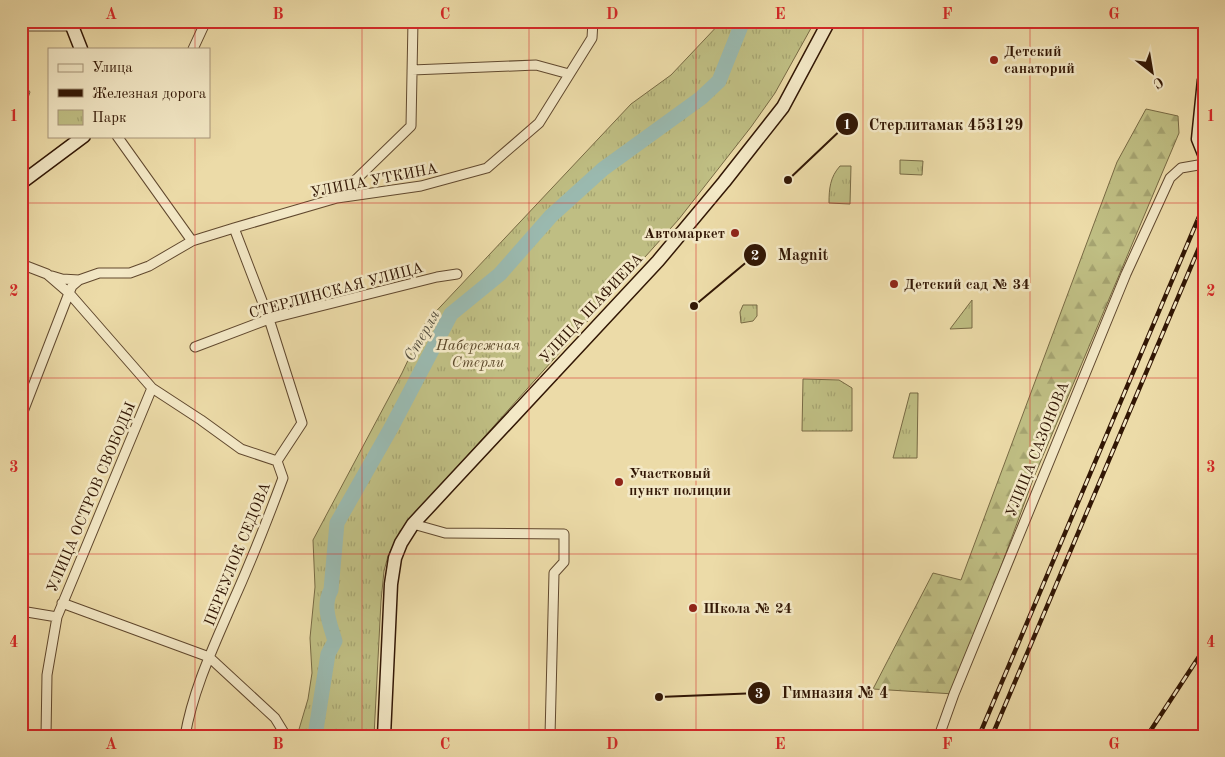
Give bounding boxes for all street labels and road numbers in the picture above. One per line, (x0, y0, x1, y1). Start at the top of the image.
street label: УЛИЦА УТКИНА (309, 162, 440, 201)
street label: УЛИЦА ШАФИЕВА (538, 251, 647, 367)
street label: СТЕРЛИНСКАЯ УЛИЦА (248, 261, 426, 322)
street label: УЛИЦА САЗОНОВА (1004, 379, 1073, 519)
street label: УЛИЦА ОСТРОВ СВОБОДЫ (45, 400, 139, 595)
street label: ПЕРЕУЛОК СЕДОВА (203, 480, 274, 629)

